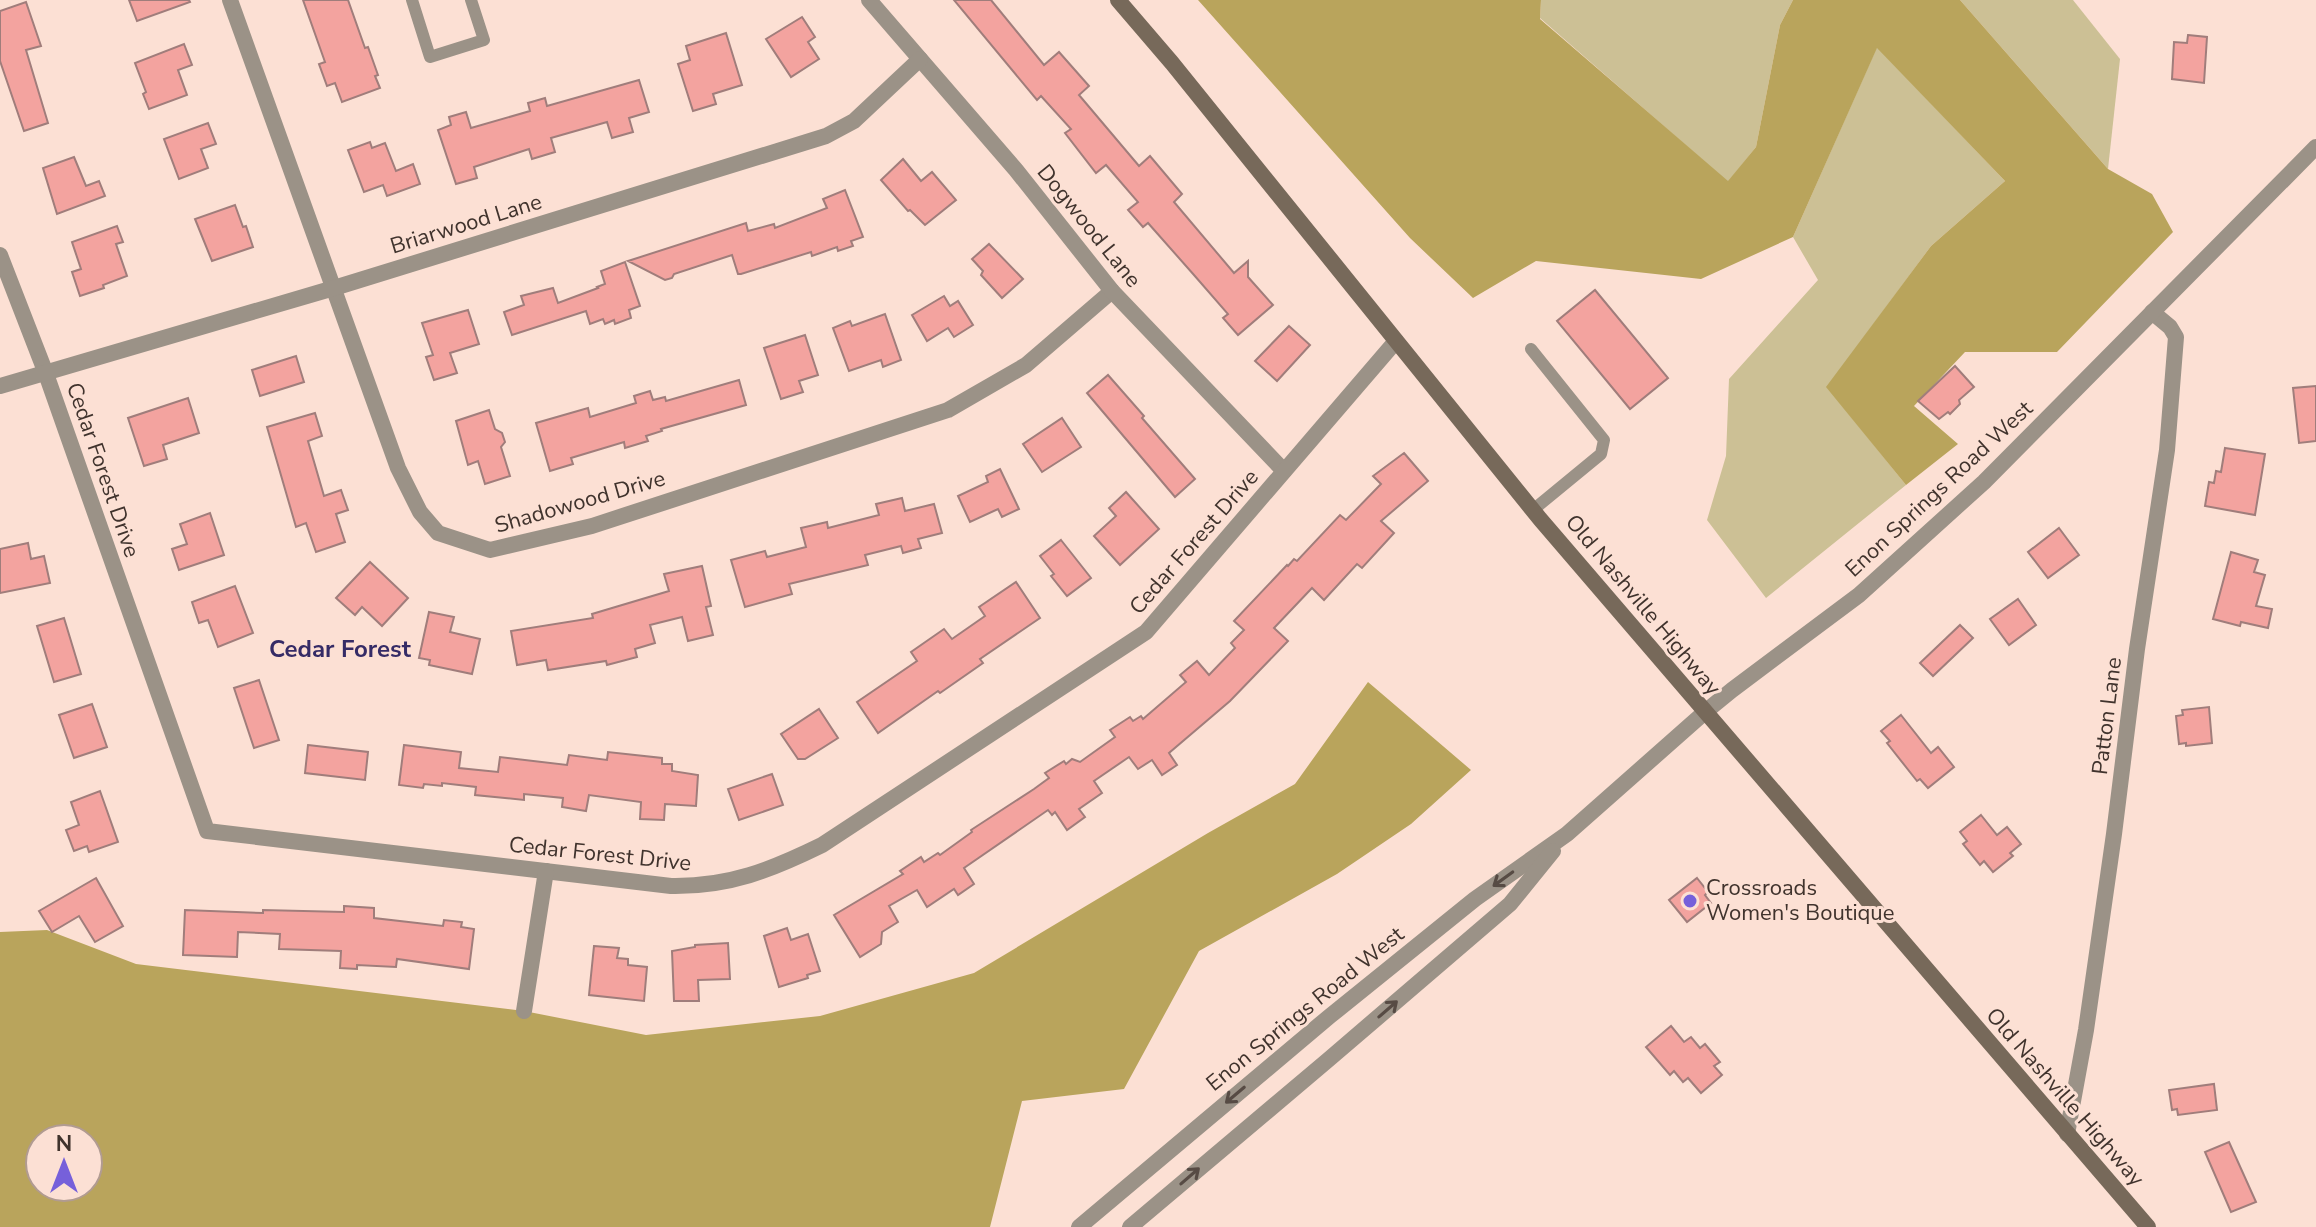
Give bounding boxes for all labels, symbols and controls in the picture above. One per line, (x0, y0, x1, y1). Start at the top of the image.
street label: Dogwood Lane (1030, 158, 1148, 294)
street label: Briarwood Lane (386, 187, 546, 261)
street label: Cedar Forest Drive (59, 379, 147, 561)
street label: Enon Springs Road West (1839, 394, 2040, 584)
street label: Shadowood Drive (491, 463, 669, 541)
street label: Cedar Forest Drive (1123, 463, 1265, 621)
street label: Old Nashville Highway (1558, 508, 1728, 702)
district label: Cedar Forest (269, 633, 412, 665)
street label: Patton Lane (2085, 655, 2129, 777)
street label: Cedar Forest Drive (507, 830, 693, 878)
one-way arrow (1493, 871, 1515, 887)
place label: Crossroads Women's Boutique (1706, 873, 1894, 928)
marker: Crossroads Women's Boutique (1681, 892, 1699, 910)
street label: Enon Springs Road West (1200, 920, 1410, 1098)
one-way arrow (1378, 1000, 1398, 1018)
street label: Old Nashville Highway (1979, 1001, 2151, 1193)
one-way arrow (1225, 1086, 1246, 1104)
north arrow (24, 1123, 104, 1203)
text: N (56, 1129, 72, 1159)
one-way arrow (1179, 1167, 1199, 1185)

